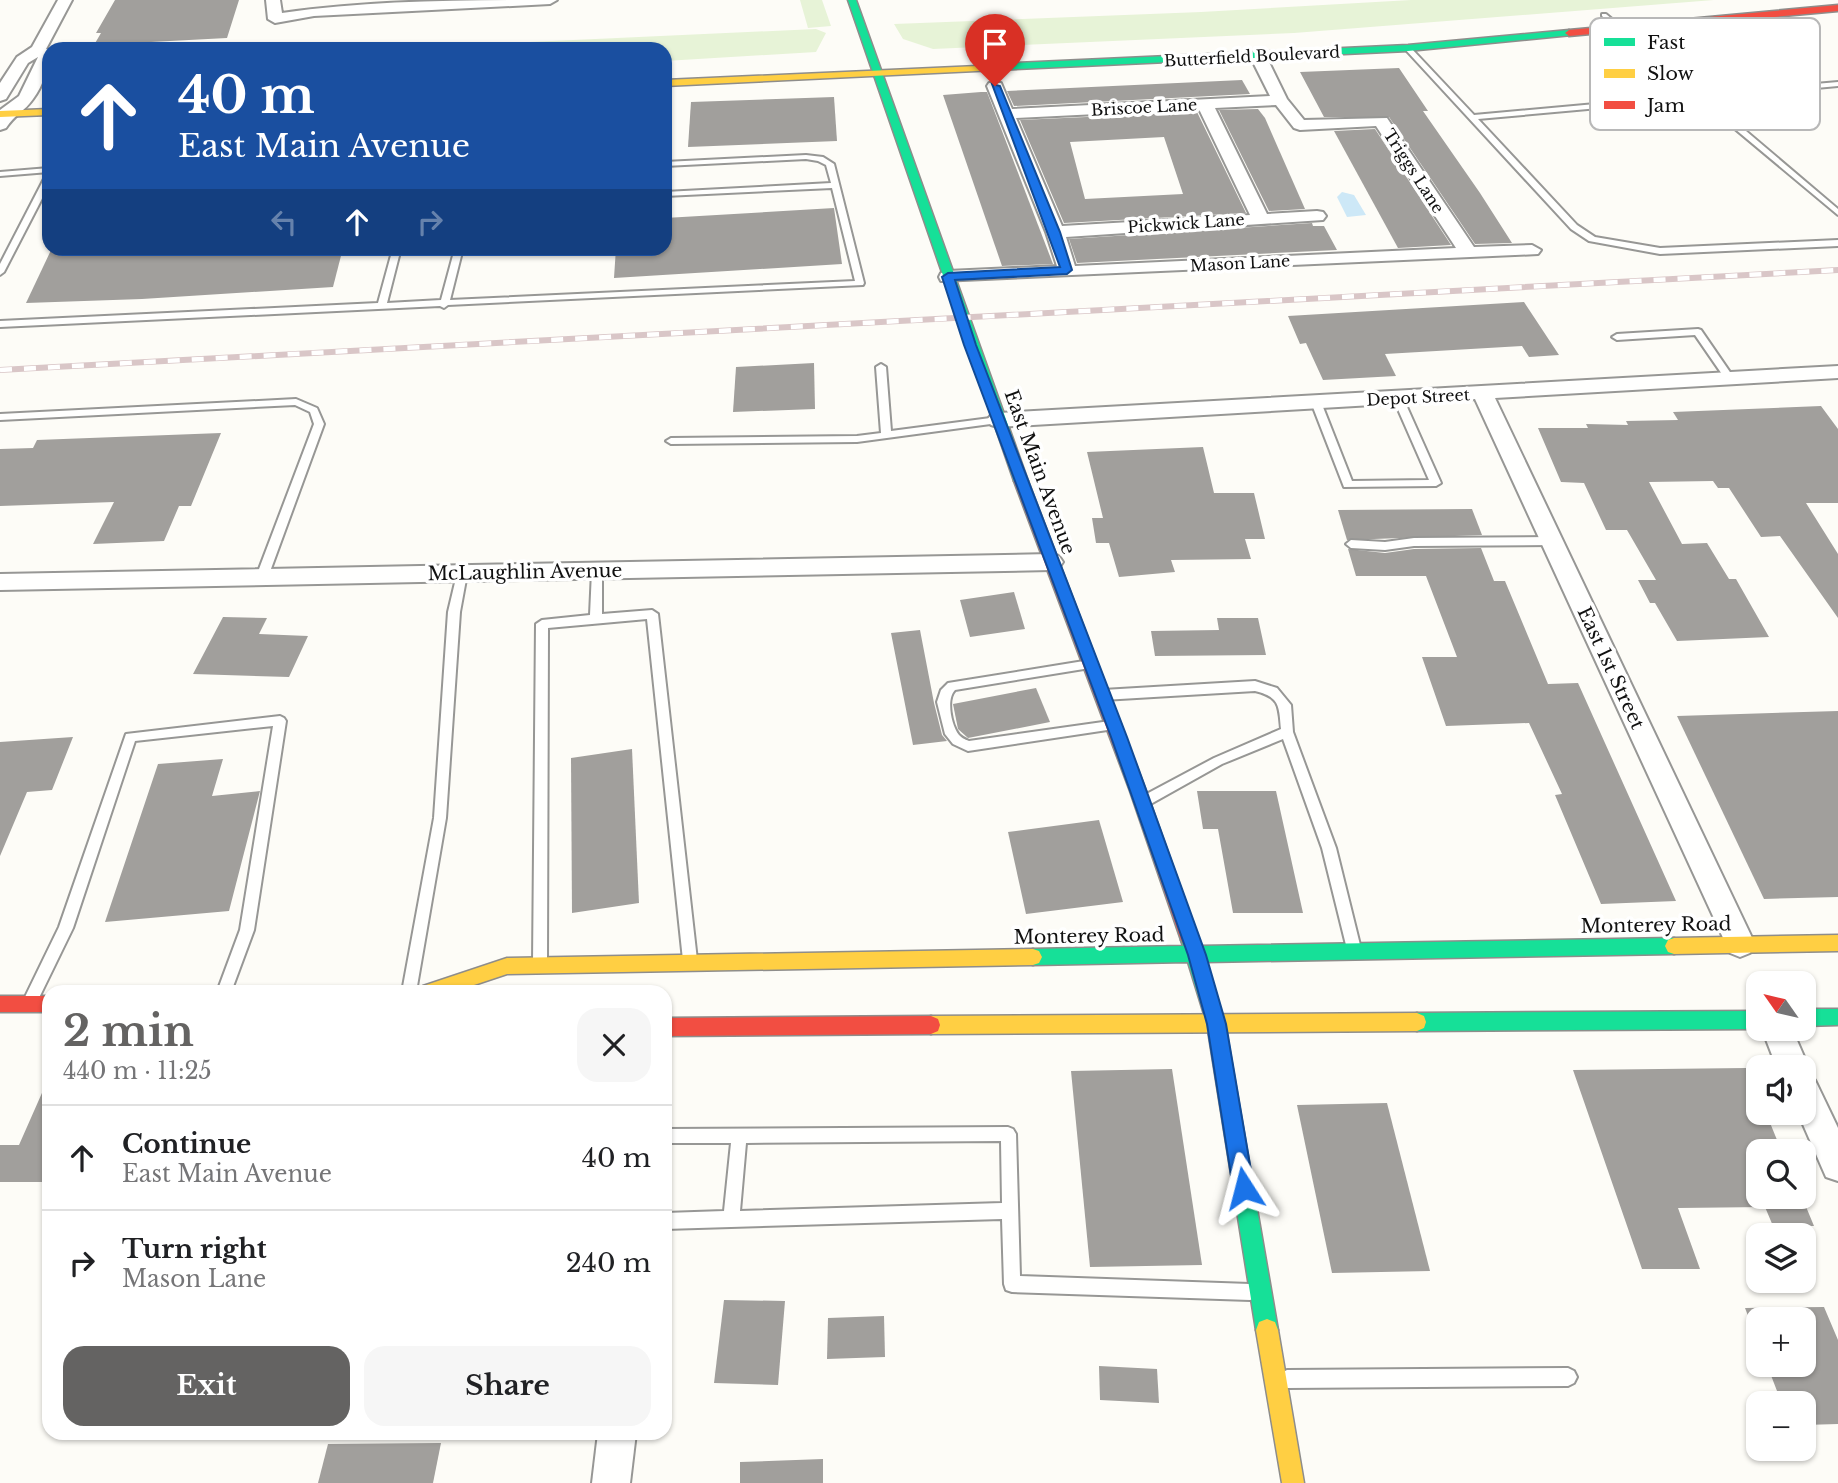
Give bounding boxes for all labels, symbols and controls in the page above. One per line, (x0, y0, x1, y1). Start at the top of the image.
pin (965, 14, 1025, 86)
legend (1590, 18, 1820, 130)
icon: arrive (976, 25, 1014, 63)
text: Fast (1647, 31, 1686, 54)
street label: Butterfield Boulevard (1163, 41, 1341, 71)
text: Slow (1647, 62, 1694, 85)
text: 40 m (178, 65, 315, 126)
icon: ahead (63, 70, 154, 161)
street label: Briscoe Lane (1090, 94, 1198, 120)
text: Jam (1644, 94, 1685, 117)
street label: Triggs Lane (1379, 125, 1449, 217)
text: East Main Avenue (178, 126, 470, 166)
icon: left (265, 203, 303, 241)
icon: ahead (338, 203, 376, 241)
icon: right (411, 203, 449, 241)
street label: Pickwick Lane (1127, 209, 1245, 237)
street label: Mason Lane (1189, 250, 1291, 276)
street label: Depot Street (1366, 384, 1470, 410)
street label: East Main Avenue (1000, 387, 1080, 557)
street label: McLaughlin Avenue (427, 559, 623, 585)
street label: East 1st Street (1573, 603, 1650, 734)
street label: Monterey Road (1580, 912, 1732, 938)
street label: Monterey Road (1013, 923, 1165, 949)
north arrow (1746, 971, 1816, 1041)
map controls (1746, 971, 1816, 1461)
text: 2 min (63, 1005, 194, 1057)
button: close (577, 1008, 651, 1082)
button: sound (1746, 1055, 1816, 1125)
text: 440 m · 11:25 (63, 1057, 212, 1085)
text: Continue (122, 1128, 251, 1160)
icon: ahead (63, 1139, 101, 1177)
button: search (1746, 1139, 1816, 1209)
text: 40 m (582, 1142, 651, 1174)
position arrow (1207, 1151, 1281, 1225)
text: East Main Avenue (122, 1160, 332, 1188)
button: layers (1746, 1223, 1816, 1293)
text: Turn right (122, 1233, 267, 1265)
icon: right (63, 1244, 101, 1282)
text: 240 m (566, 1247, 651, 1279)
text: Mason Lane (122, 1265, 266, 1293)
button: + (1746, 1307, 1816, 1377)
button: Exit (63, 1346, 350, 1426)
button: Share (364, 1346, 651, 1426)
button: − (1746, 1391, 1816, 1461)

